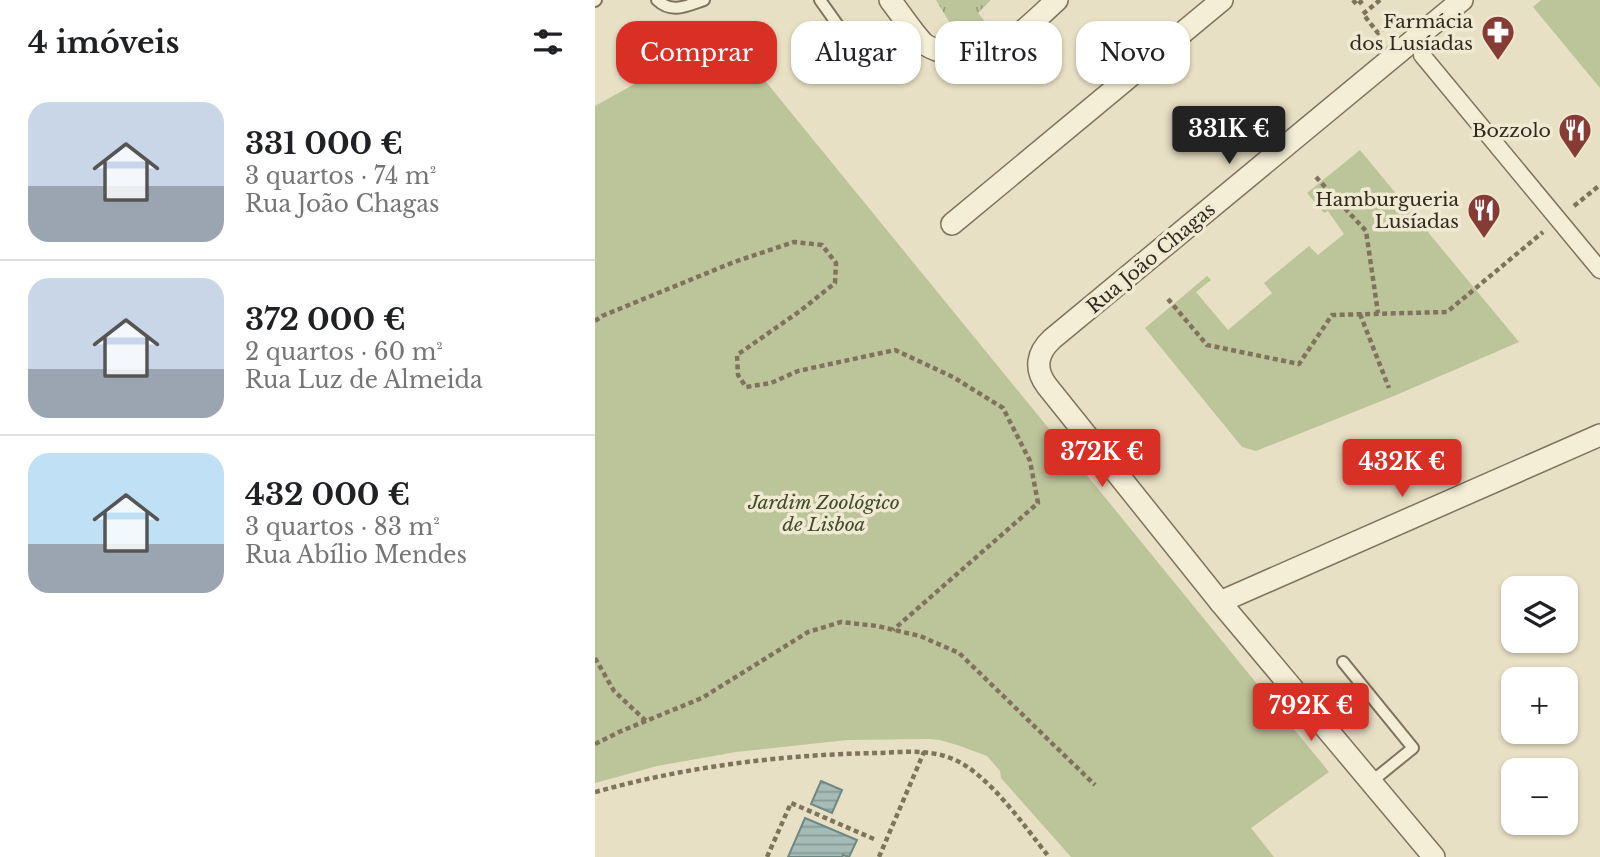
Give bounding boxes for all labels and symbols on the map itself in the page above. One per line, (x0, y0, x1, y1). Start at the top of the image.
place label: Farmácia dos Lusíadas (1350, 10, 1473, 55)
pharmacy icon: Farmácia dos Lusíadas (1479, 13, 1517, 62)
pin: 331K € (1172, 106, 1286, 166)
restaurant icon: Bozzolo (1556, 111, 1594, 160)
place label: Bozzolo (1472, 119, 1551, 142)
place label: Hamburgueria Lusíadas (1315, 188, 1459, 233)
restaurant icon: Hamburgueria Lusíadas (1465, 191, 1503, 240)
street label: Rua João Chagas (1082, 198, 1220, 318)
pin: 372K € (1045, 430, 1159, 489)
pin: 432K € (1345, 440, 1459, 499)
park label: Jardim Zoológico de Lisboa (747, 491, 900, 536)
pin: 792K € (1254, 684, 1368, 743)

